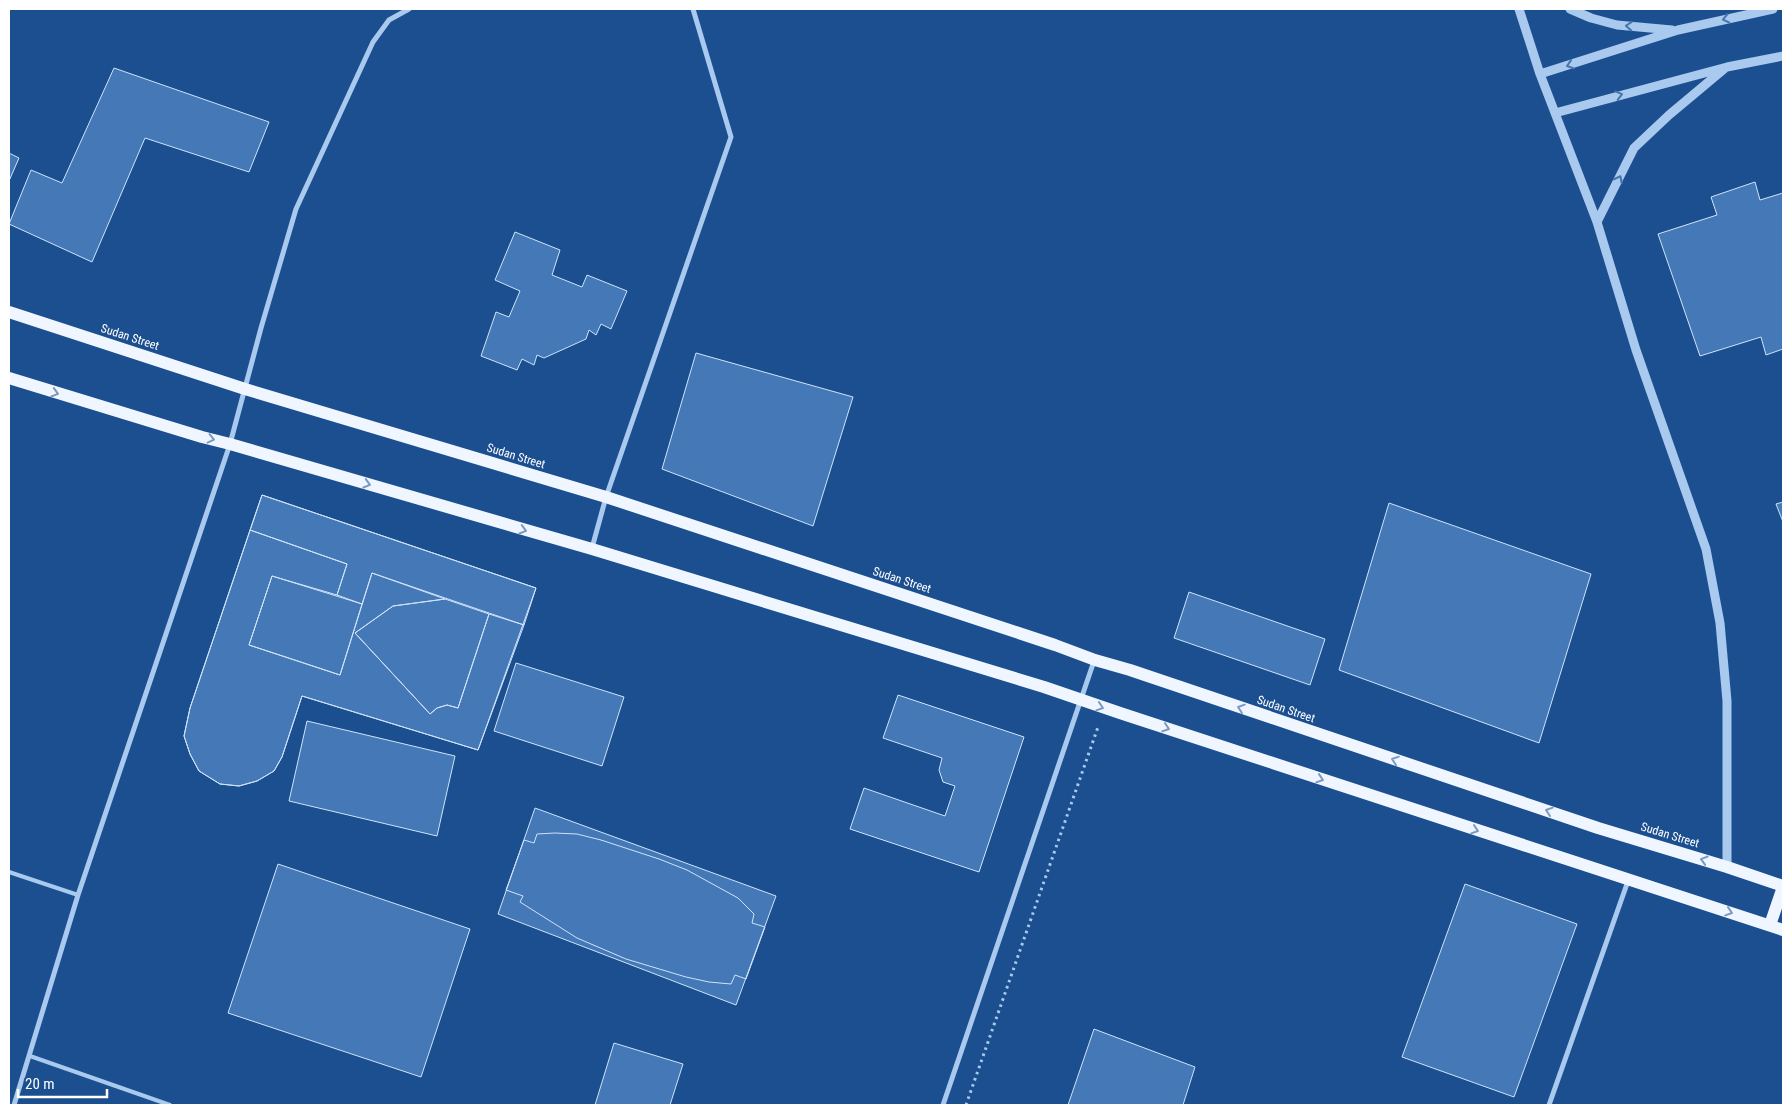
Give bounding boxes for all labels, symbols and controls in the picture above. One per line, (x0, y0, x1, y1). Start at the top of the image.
one-way arrow (1721, 13, 1730, 24)
one-way arrow (1625, 21, 1633, 32)
one-way arrow (1566, 59, 1575, 69)
one-way arrow (1614, 91, 1622, 101)
one-way arrow (1613, 175, 1623, 184)
street label: Sudan Street (99, 321, 161, 353)
one-way arrow (51, 387, 59, 397)
one-way arrow (207, 433, 215, 444)
street label: Sudan Street (485, 440, 547, 472)
one-way arrow (363, 478, 372, 489)
one-way arrow (519, 524, 527, 534)
street label: Sudan Street (871, 564, 933, 596)
street label: Sudan Street (1255, 693, 1317, 726)
one-way arrow (1095, 701, 1104, 711)
one-way arrow (1237, 704, 1245, 714)
one-way arrow (1161, 723, 1170, 733)
one-way arrow (1391, 756, 1399, 766)
one-way arrow (1316, 773, 1324, 783)
one-way arrow (1545, 807, 1553, 817)
street label: Sudan Street (1639, 819, 1701, 851)
one-way arrow (1470, 824, 1478, 834)
one-way arrow (1700, 855, 1708, 865)
one-way arrow (1724, 907, 1733, 917)
scale bar (18, 1066, 106, 1098)
text: 20 m (25, 1075, 55, 1093)

